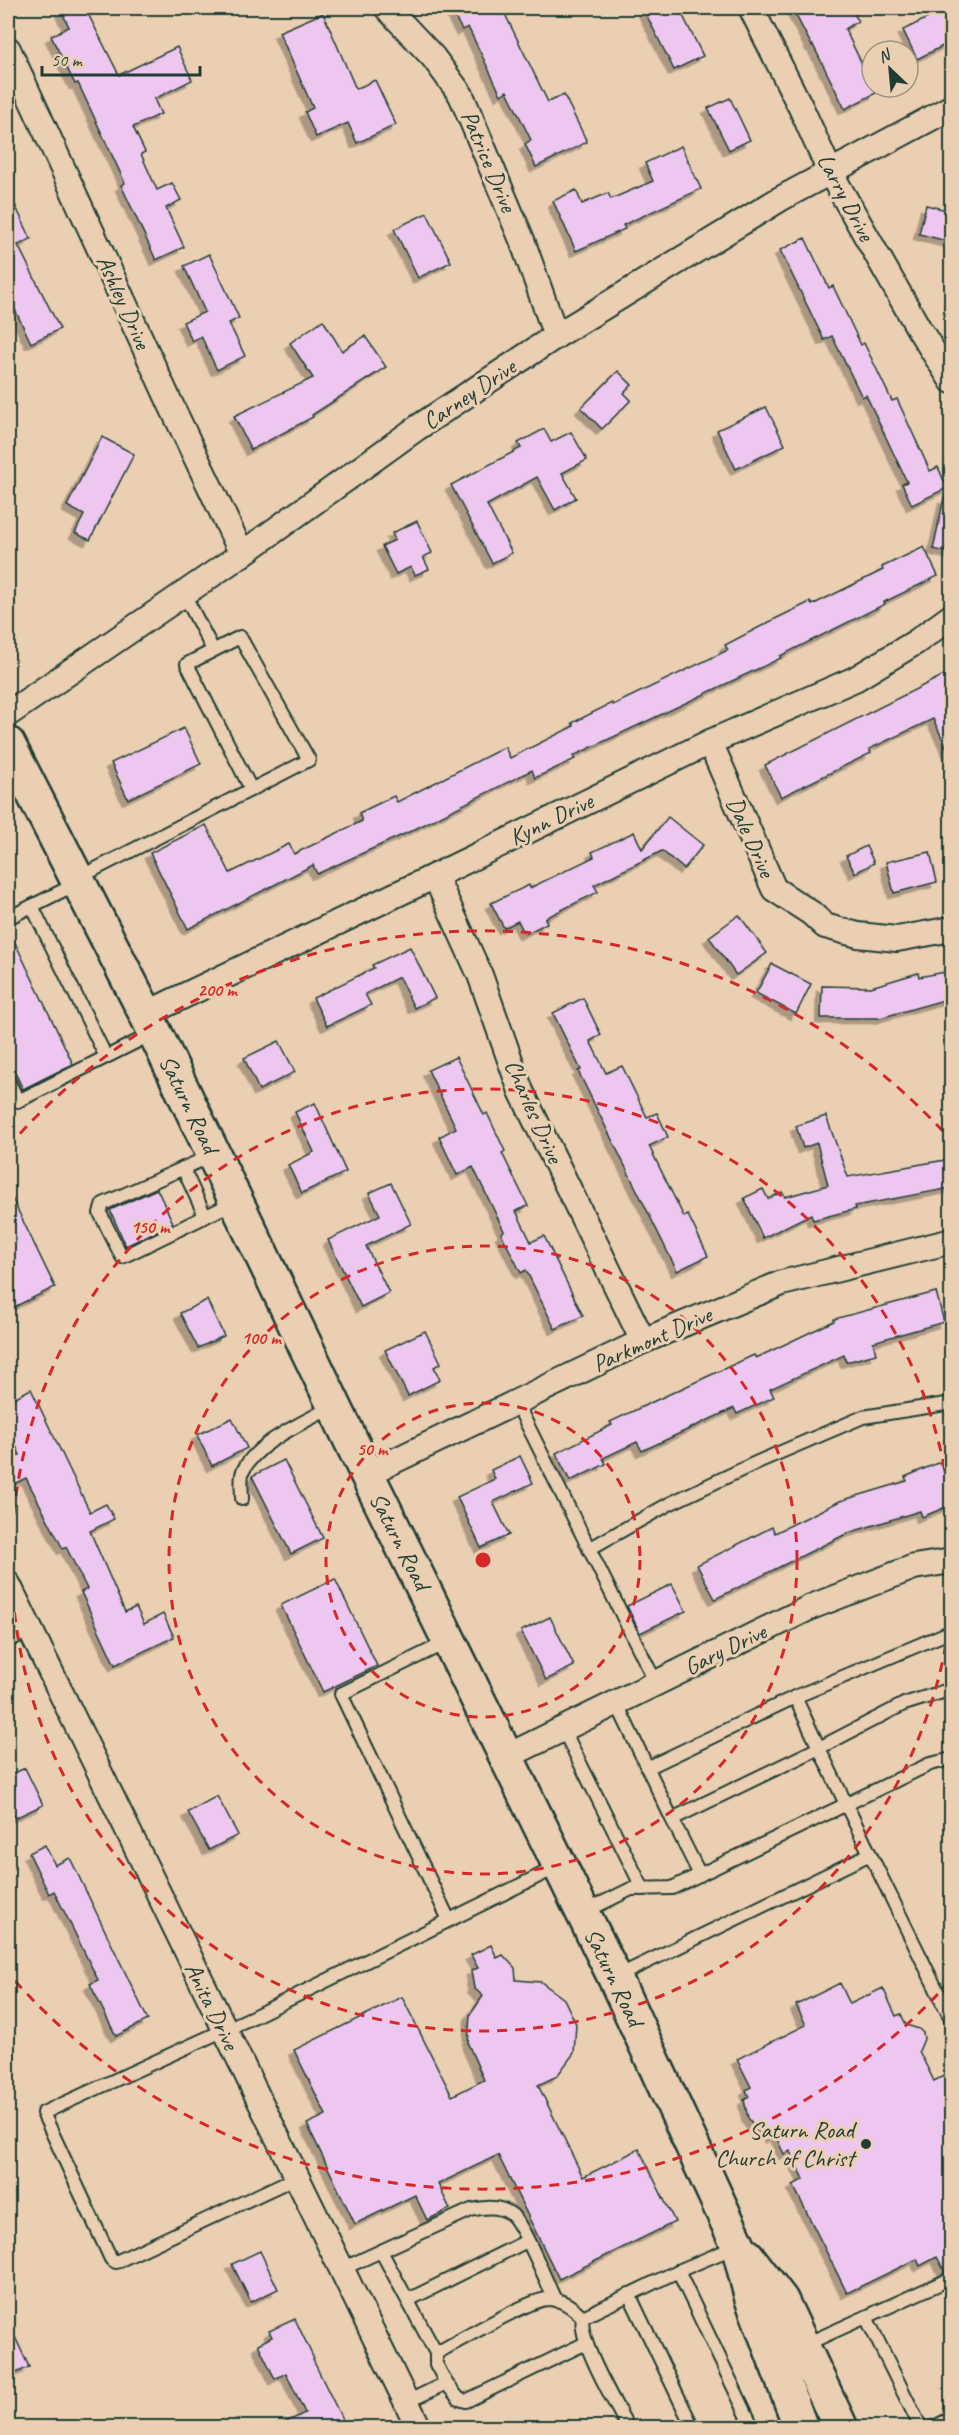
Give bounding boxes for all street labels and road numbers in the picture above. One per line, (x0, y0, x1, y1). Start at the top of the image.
street label: Patrice Drive (454, 106, 525, 218)
street label: Larry Drive (810, 148, 883, 248)
street label: Ashley Drive (90, 250, 159, 356)
street label: Carney Drive (417, 351, 523, 436)
street label: Kynn Drive (504, 785, 600, 852)
street label: Dale Drive (720, 792, 783, 884)
street label: Saturn Road (152, 1050, 227, 1161)
street label: Charles Drive (498, 1055, 571, 1169)
street label: Parkmont Drive (588, 1299, 718, 1379)
street label: Saturn Road (363, 1487, 439, 1598)
street label: Gary Drive (679, 1615, 773, 1682)
street label: Saturn Road (577, 1923, 652, 2034)
street label: Anita Drive (178, 1958, 247, 2056)

